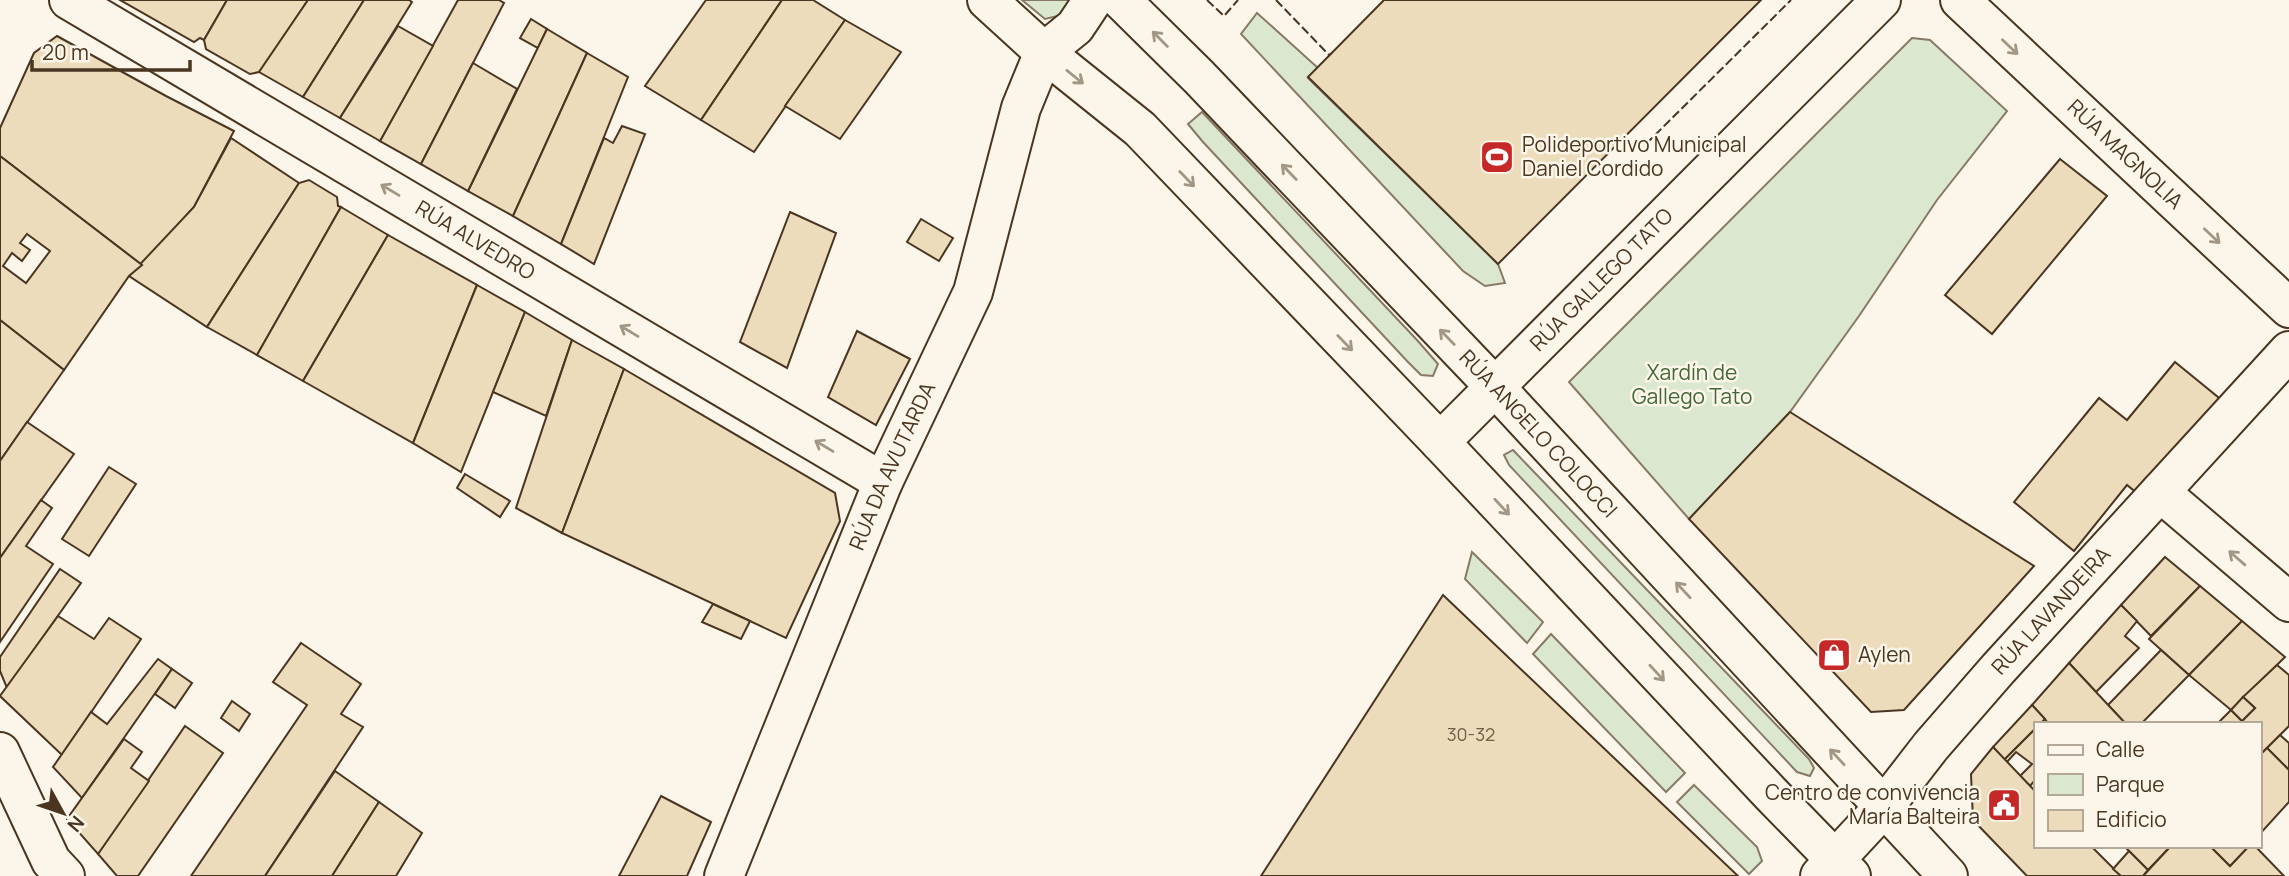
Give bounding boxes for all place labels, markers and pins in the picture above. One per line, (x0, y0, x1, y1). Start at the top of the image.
place label: Polideportivo Municipal Daniel Cordido (1522, 130, 1747, 182)
sports icon: Polideportivo Municipal Daniel Cordido (1478, 138, 1516, 176)
shop icon: Aylen (1815, 636, 1853, 674)
place label: Aylen (1858, 640, 1911, 668)
place label: Centro de convivencia María Balteira (1765, 778, 1980, 830)
public building icon: Centro de convivencia María Balteira (1985, 786, 2023, 824)

